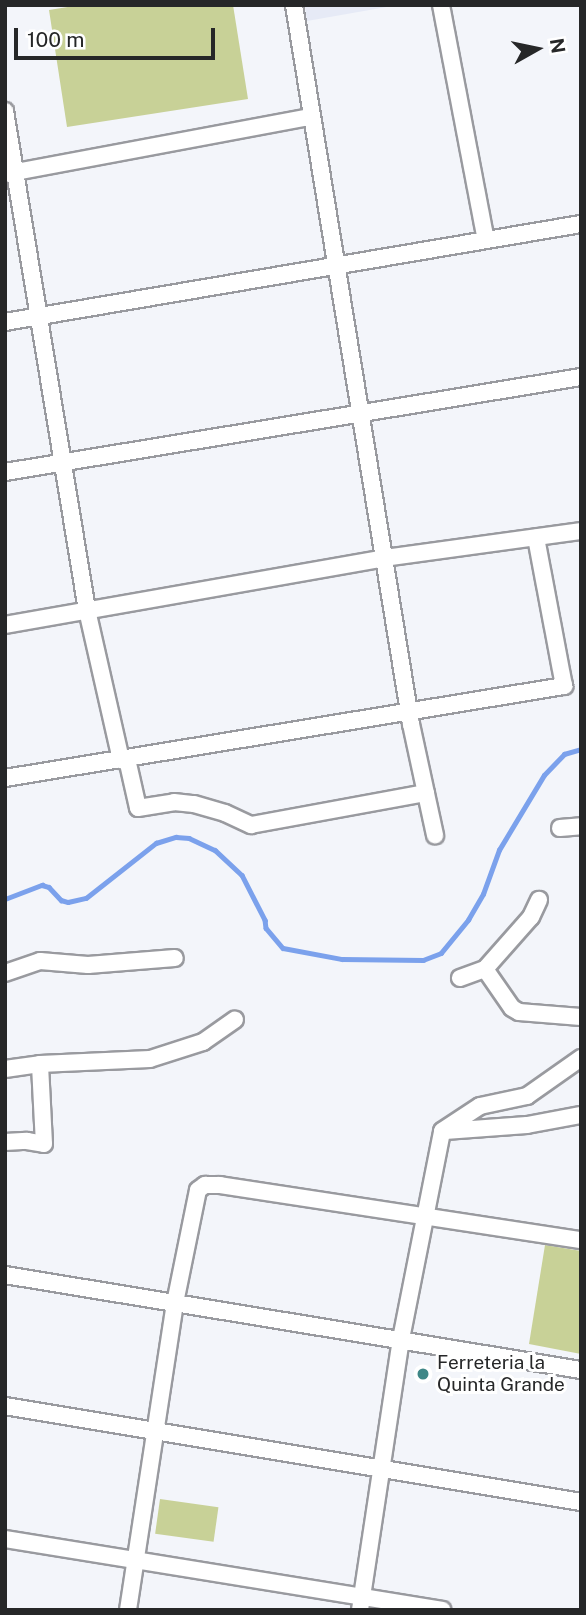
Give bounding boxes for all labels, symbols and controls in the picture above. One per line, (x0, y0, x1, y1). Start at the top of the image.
scale bar (18, 14, 219, 58)
north arrow (502, 14, 572, 84)
text: 100 m (27, 27, 84, 52)
text: N (546, 37, 570, 55)
place label: Ferreteria la Quinta Grande (437, 1352, 565, 1396)
marker: Ferreteria la Quinta Grande (415, 1366, 431, 1382)

